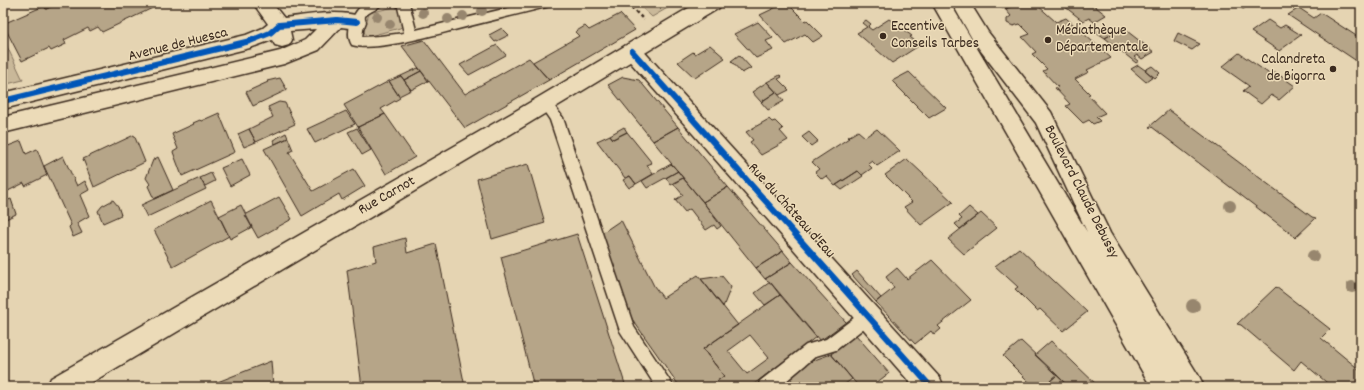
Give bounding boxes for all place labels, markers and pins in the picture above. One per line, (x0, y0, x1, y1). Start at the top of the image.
place label: Eccentive Conseils Tarbes (891, 16, 979, 55)
place label: Médiathèque Départementale (1056, 20, 1149, 59)
marker: Eccentive Conseils Tarbes (878, 31, 888, 41)
marker: Médiathèque Départementale (1043, 35, 1053, 45)
place label: Calandreta de Bigorra (1261, 49, 1326, 88)
marker: Calandreta de Bigorra (1328, 64, 1338, 74)

